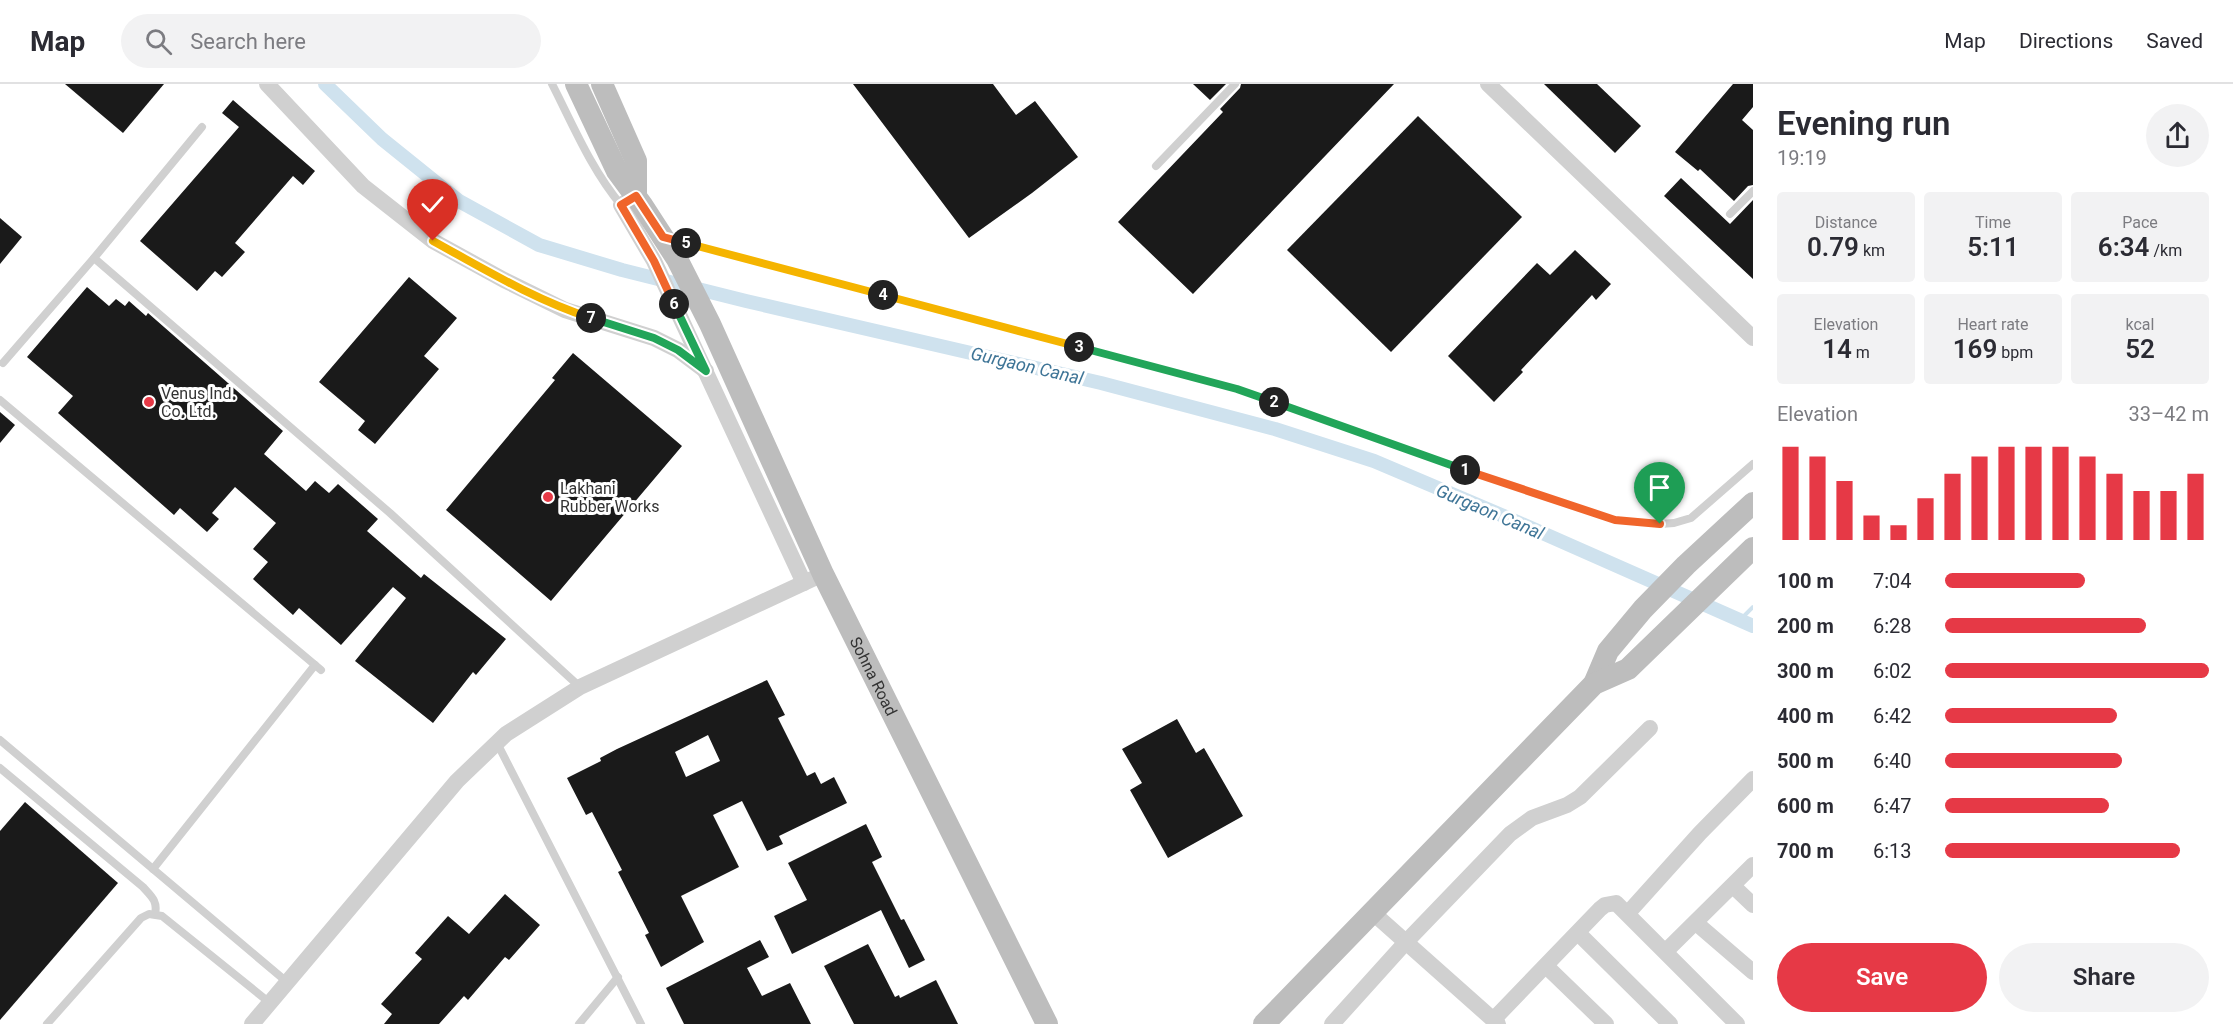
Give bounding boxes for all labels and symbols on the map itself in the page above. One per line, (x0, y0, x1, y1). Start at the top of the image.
pin (407, 179, 458, 241)
pin: 5 (671, 228, 701, 258)
pin: 4 (868, 280, 898, 310)
pin: 6 (659, 289, 689, 319)
pin: 7 (576, 303, 606, 333)
pin: 3 (1064, 332, 1094, 362)
water label: Gurgaon Canal (969, 342, 1086, 389)
place label: Venus Ind. Co. Ltd. (161, 384, 236, 421)
pin: 2 (1259, 387, 1289, 417)
marker: Venus Ind. Co. Ltd. (142, 395, 156, 409)
pin: 1 (1450, 455, 1480, 485)
pin (1634, 462, 1685, 524)
place label: Lakhani Rubber Works (560, 479, 659, 516)
water label: Gurgaon Canal (1433, 479, 1548, 544)
marker: Lakhani Rubber Works (541, 490, 555, 504)
street label: Sohna Road (846, 634, 901, 719)

